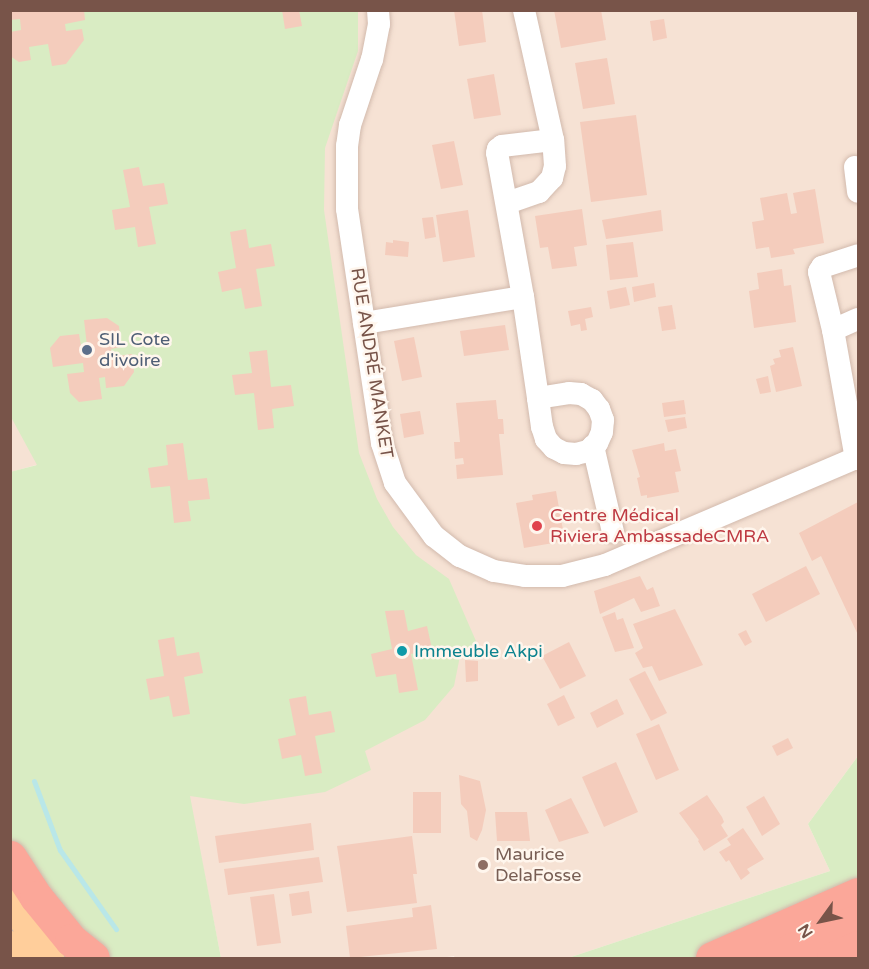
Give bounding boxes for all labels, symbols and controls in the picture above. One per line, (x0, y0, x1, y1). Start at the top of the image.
street label: RUE ANDRÉ MANKET (346, 266, 398, 460)
place label: SIL Cote d'ivoire (99, 329, 170, 372)
marker: SIL Cote d'ivoire (80, 343, 94, 357)
place label: Centre Médical Riviera AmbassadeCMRA (550, 505, 770, 548)
marker: Centre Médical Riviera AmbassadeCMRA (528, 517, 546, 535)
place label: Immeuble Akpi (414, 640, 543, 662)
marker: Immeuble Akpi (395, 644, 409, 658)
place label: Maurice DelaFosse (495, 844, 581, 886)
marker: Maurice DelaFosse (476, 858, 490, 872)
north arrow (791, 891, 851, 951)
text: N (794, 920, 818, 942)

